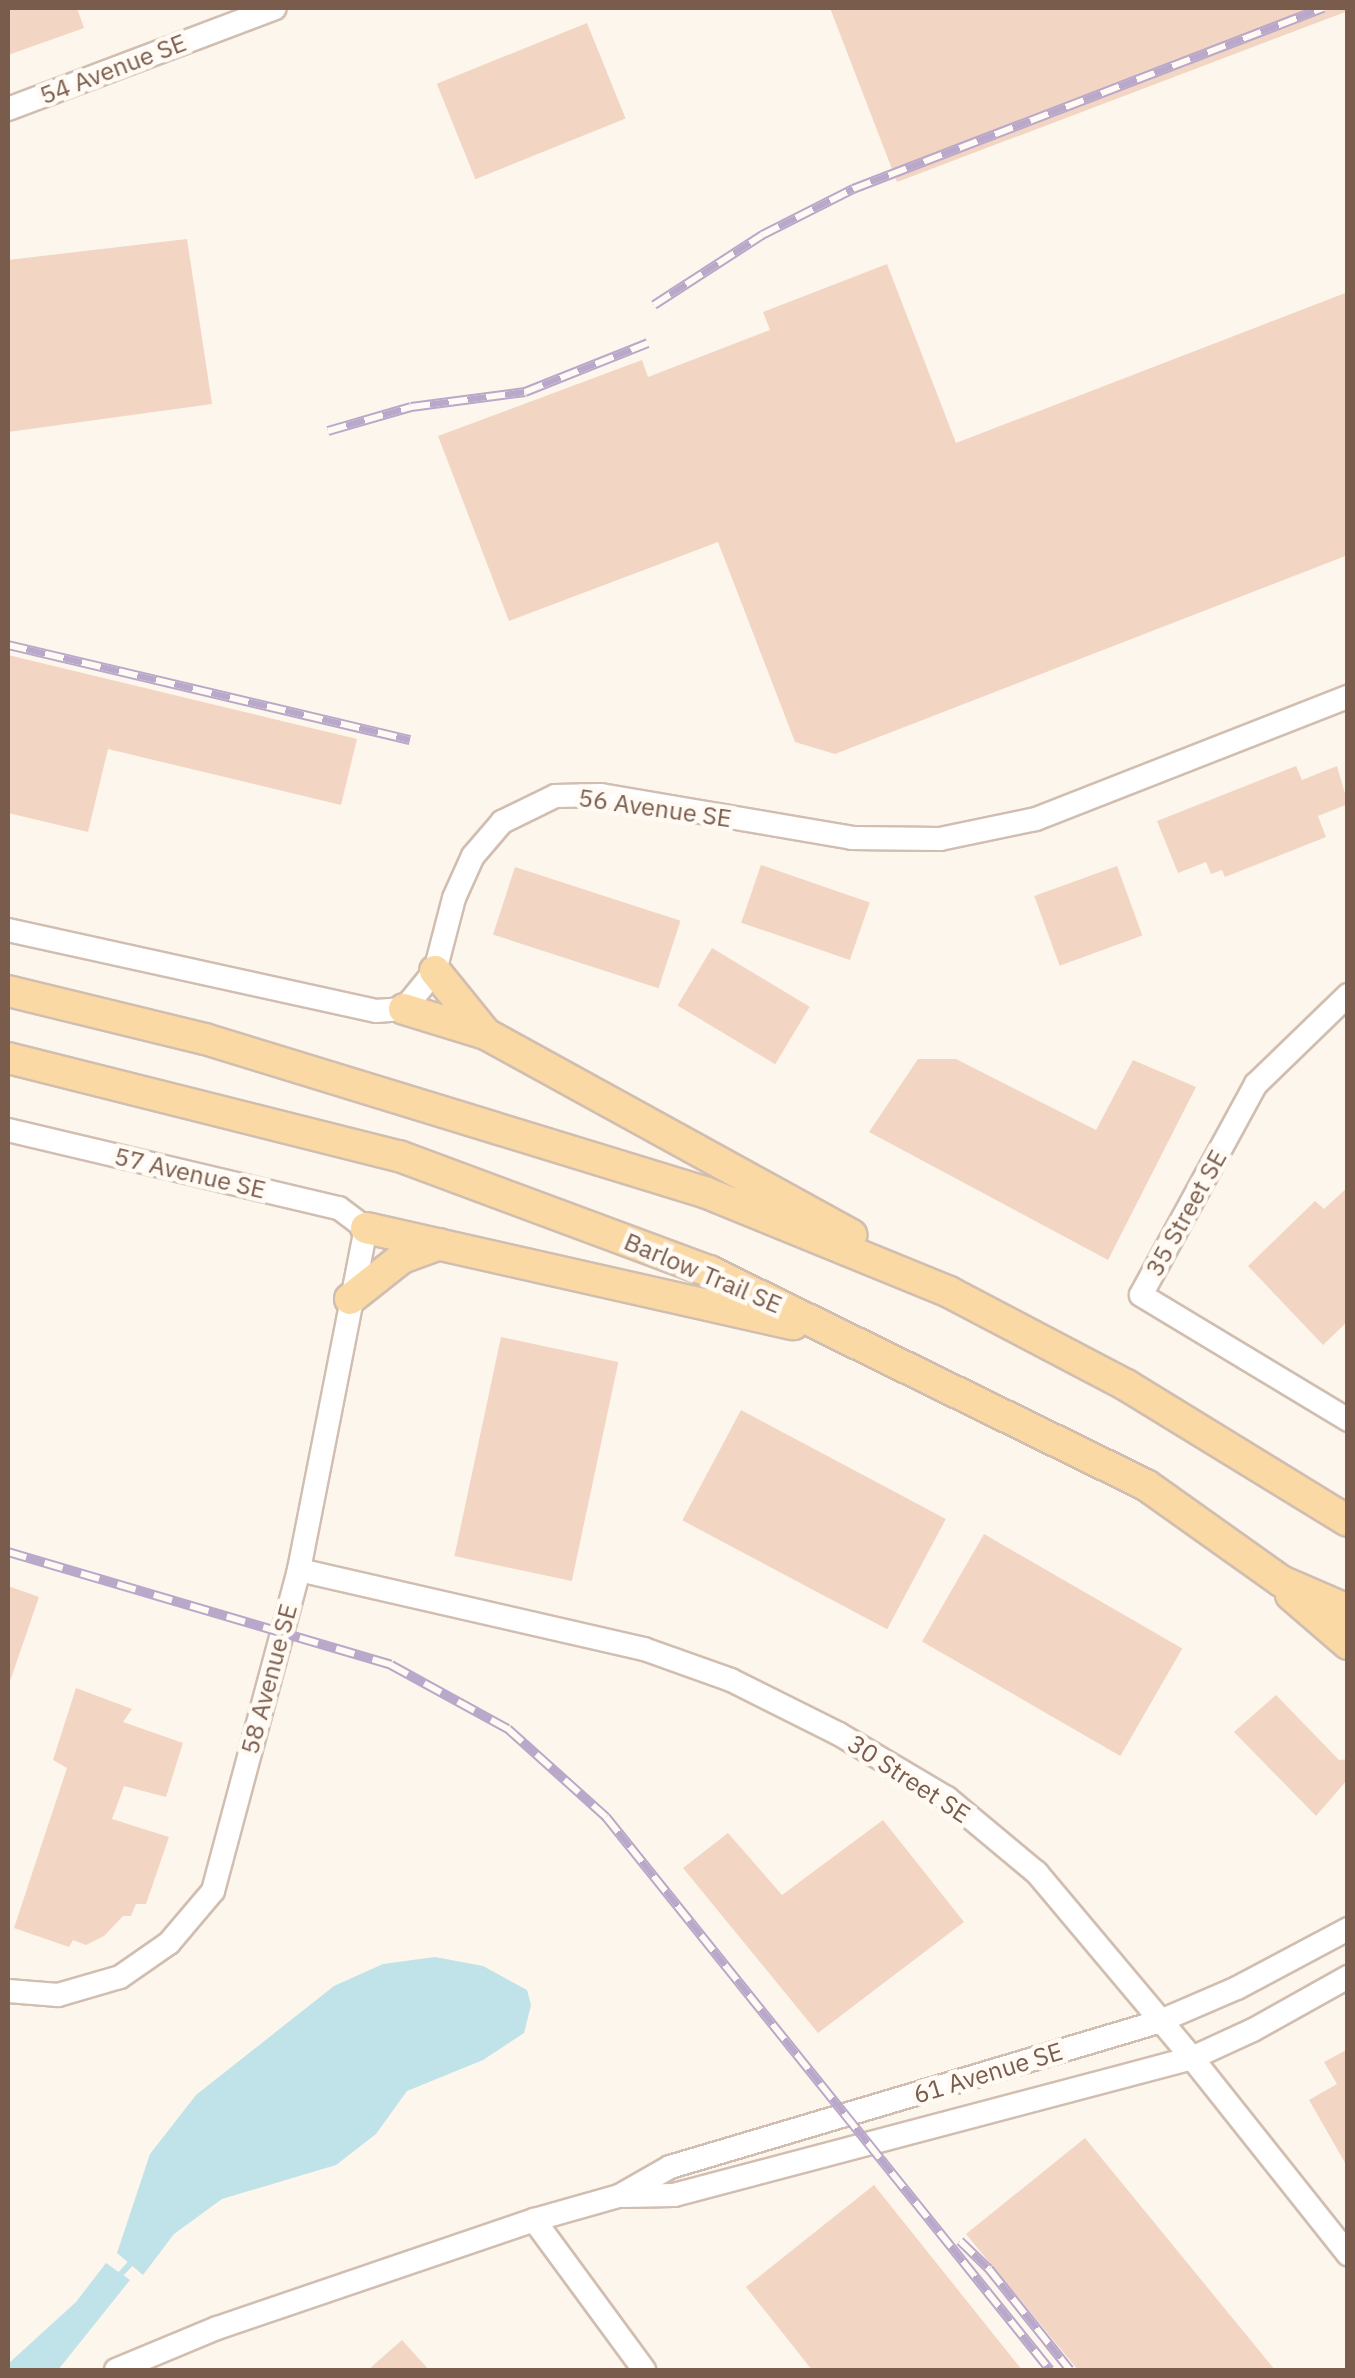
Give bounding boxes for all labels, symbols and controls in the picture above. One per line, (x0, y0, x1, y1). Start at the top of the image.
street label: 54 Avenue SE (36, 27, 190, 111)
street label: 56 Avenue SE (576, 782, 734, 834)
street label: 57 Avenue SE (111, 1141, 269, 1205)
street label: 35 Street SE (1139, 1145, 1233, 1281)
street label: Barlow Trail SE (620, 1226, 786, 1320)
street label: 58 Avenue SE (235, 1601, 303, 1757)
street label: 30 Street SE (842, 1728, 976, 1830)
street label: 61 Avenue SE (910, 2036, 1066, 2110)

